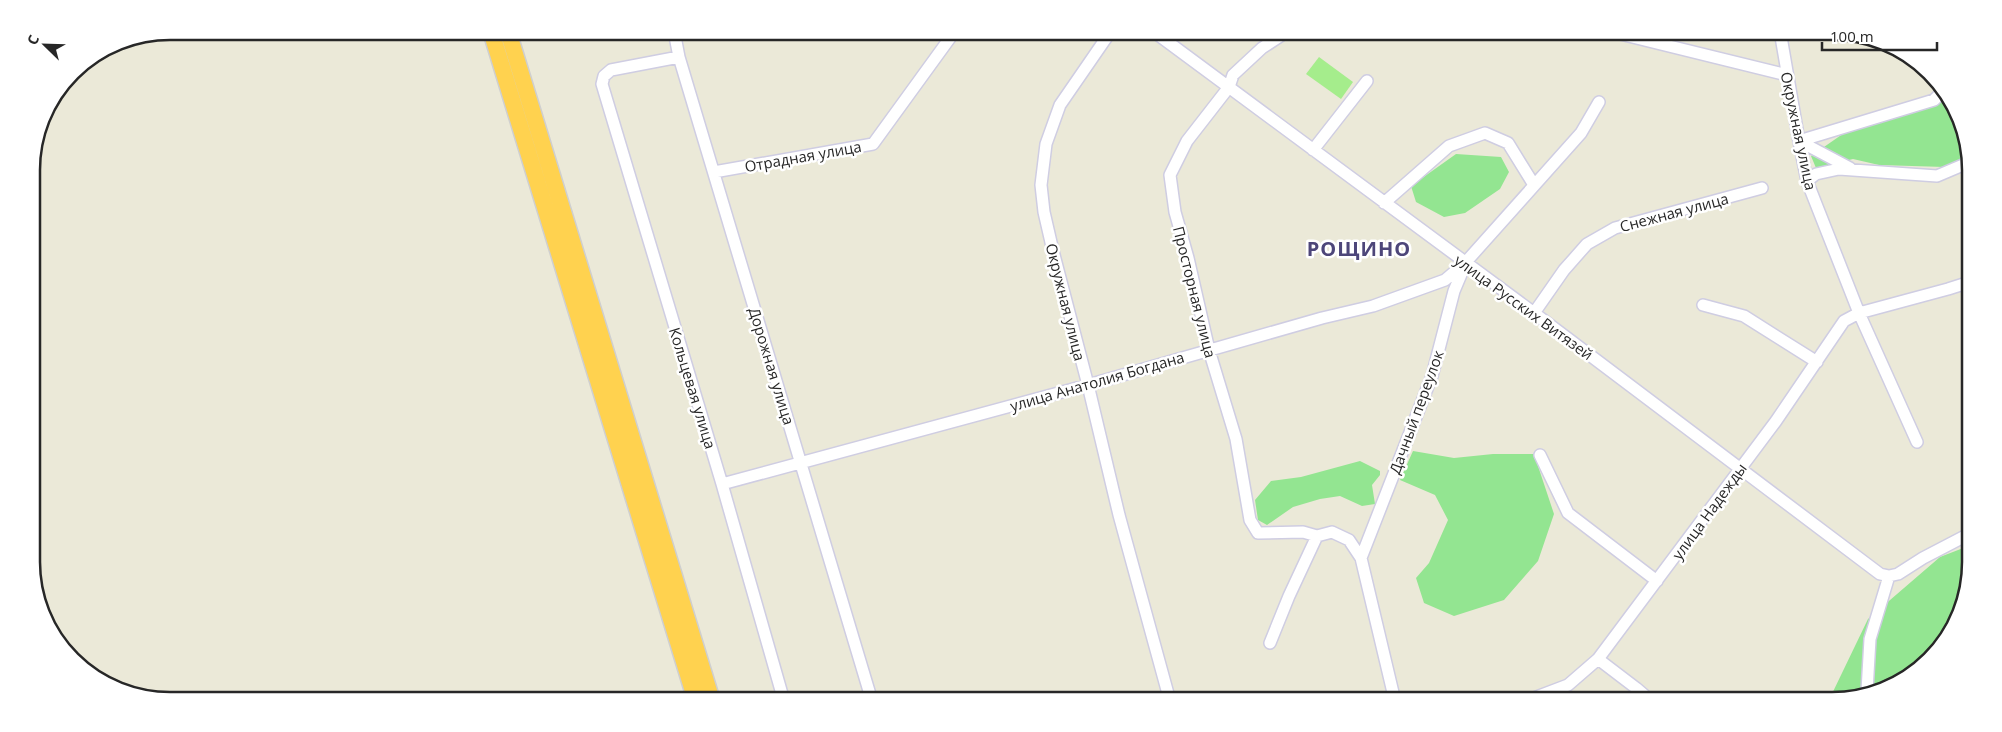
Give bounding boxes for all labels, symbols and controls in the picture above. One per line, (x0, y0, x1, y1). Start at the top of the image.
north arrow (20, 20, 70, 70)
scale bar (1822, 20, 1937, 52)
text: 100 m (1830, 26, 1874, 46)
text: С (22, 32, 43, 48)
street label: Окружная улица (1777, 70, 1821, 192)
street label: Отрадная улица (743, 136, 863, 176)
street label: Снежная улица (1617, 188, 1731, 236)
street label: Просторная улица (1169, 224, 1221, 360)
district label: РОЩИНО (1307, 235, 1411, 262)
street label: Окружная улица (1042, 241, 1090, 363)
street label: улица Русских Витязей (1451, 250, 1597, 364)
street label: Дорожная улица (745, 305, 799, 427)
street label: Кольцевая улица (665, 325, 721, 451)
street label: улица Анатолия Богдана (1008, 347, 1186, 415)
street label: Дачный переулок (1384, 347, 1448, 477)
street label: улица Надежды (1667, 459, 1751, 563)

